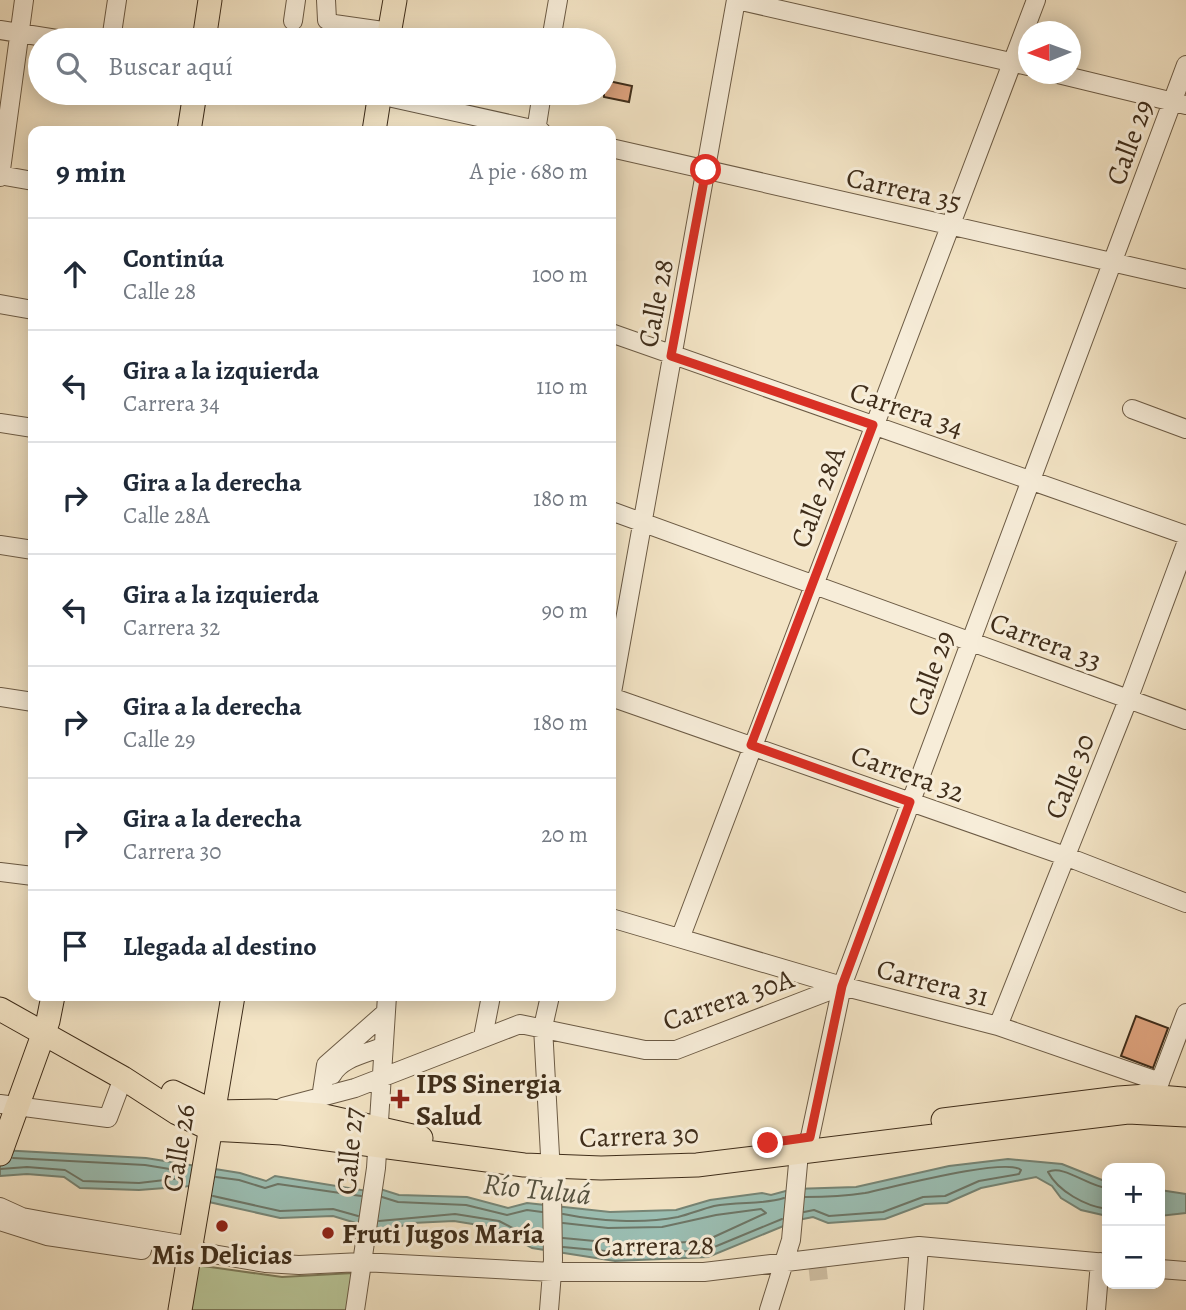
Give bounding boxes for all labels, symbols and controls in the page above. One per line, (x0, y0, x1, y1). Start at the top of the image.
north arrow (1018, 21, 1081, 84)
search box (28, 28, 616, 105)
icon: search (52, 48, 90, 86)
text: Buscar aquí (108, 49, 233, 84)
street label: Calle 29 (1097, 94, 1163, 190)
text: 9 min (56, 152, 126, 192)
route start (690, 154, 721, 185)
text: A pie · 680 m (470, 156, 588, 187)
street label: Carrera 35 (842, 158, 965, 222)
text: Continúa (123, 241, 224, 276)
icon: ahead (56, 255, 94, 293)
street label: Calle 28 (629, 256, 683, 351)
text: 100 m (532, 259, 588, 290)
text: Calle 28 (123, 276, 196, 307)
text: Gira a la izquierda (123, 353, 319, 388)
icon: left (56, 367, 94, 405)
text: 110 m (536, 371, 588, 402)
street label: Carrera 34 (845, 373, 968, 447)
text: Carrera 34 (123, 388, 220, 419)
street label: Calle 28A (781, 441, 855, 553)
text: Gira a la derecha (123, 465, 302, 500)
icon: right (56, 479, 94, 517)
text: 180 m (533, 483, 588, 514)
text: Calle 28A (123, 500, 210, 531)
text: Gira a la izquierda (123, 577, 319, 612)
icon: left (56, 591, 94, 629)
text: 90 m (542, 595, 588, 626)
street label: Carrera 33 (984, 603, 1107, 681)
text: Carrera 32 (123, 612, 220, 643)
street label: Calle 29 (898, 625, 964, 721)
text: Gira a la derecha (123, 689, 302, 724)
icon: right (56, 703, 94, 741)
text: 180 m (533, 707, 588, 738)
text: Calle 29 (123, 724, 196, 755)
street label: Calle 30 (1036, 728, 1104, 825)
street label: Carrera 32 (846, 736, 970, 812)
text: Gira a la derecha (123, 801, 302, 836)
icon: right (56, 815, 94, 853)
text: 20 m (541, 819, 588, 850)
text: Carrera 30 (123, 836, 222, 867)
icon: arrive (56, 927, 94, 965)
text: Llegada al destino (123, 929, 317, 964)
street label: Carrera 31 (872, 950, 993, 1016)
street label: Carrera 30A (658, 960, 800, 1040)
place label: IPS Sinergia Salud (416, 1065, 562, 1135)
marker: IPS Sinergia Salud (390, 1089, 410, 1109)
street label: Calle 26 (153, 1101, 205, 1195)
street label: Calle 27 (327, 1106, 373, 1196)
street label: Carrera 30 (578, 1115, 700, 1157)
route end (752, 1127, 783, 1158)
water label: Río Tuluá (481, 1163, 593, 1215)
map controls (1102, 1163, 1165, 1289)
button: + (1102, 1163, 1165, 1226)
place label: Fruti Jugos María (342, 1215, 545, 1253)
marker: Mis Delicias (214, 1218, 230, 1234)
marker: Fruti Jugos María (320, 1225, 336, 1241)
street label: Carrera 28 (594, 1226, 714, 1266)
button: − (1102, 1226, 1165, 1289)
place label: Mis Delicias (152, 1236, 292, 1274)

